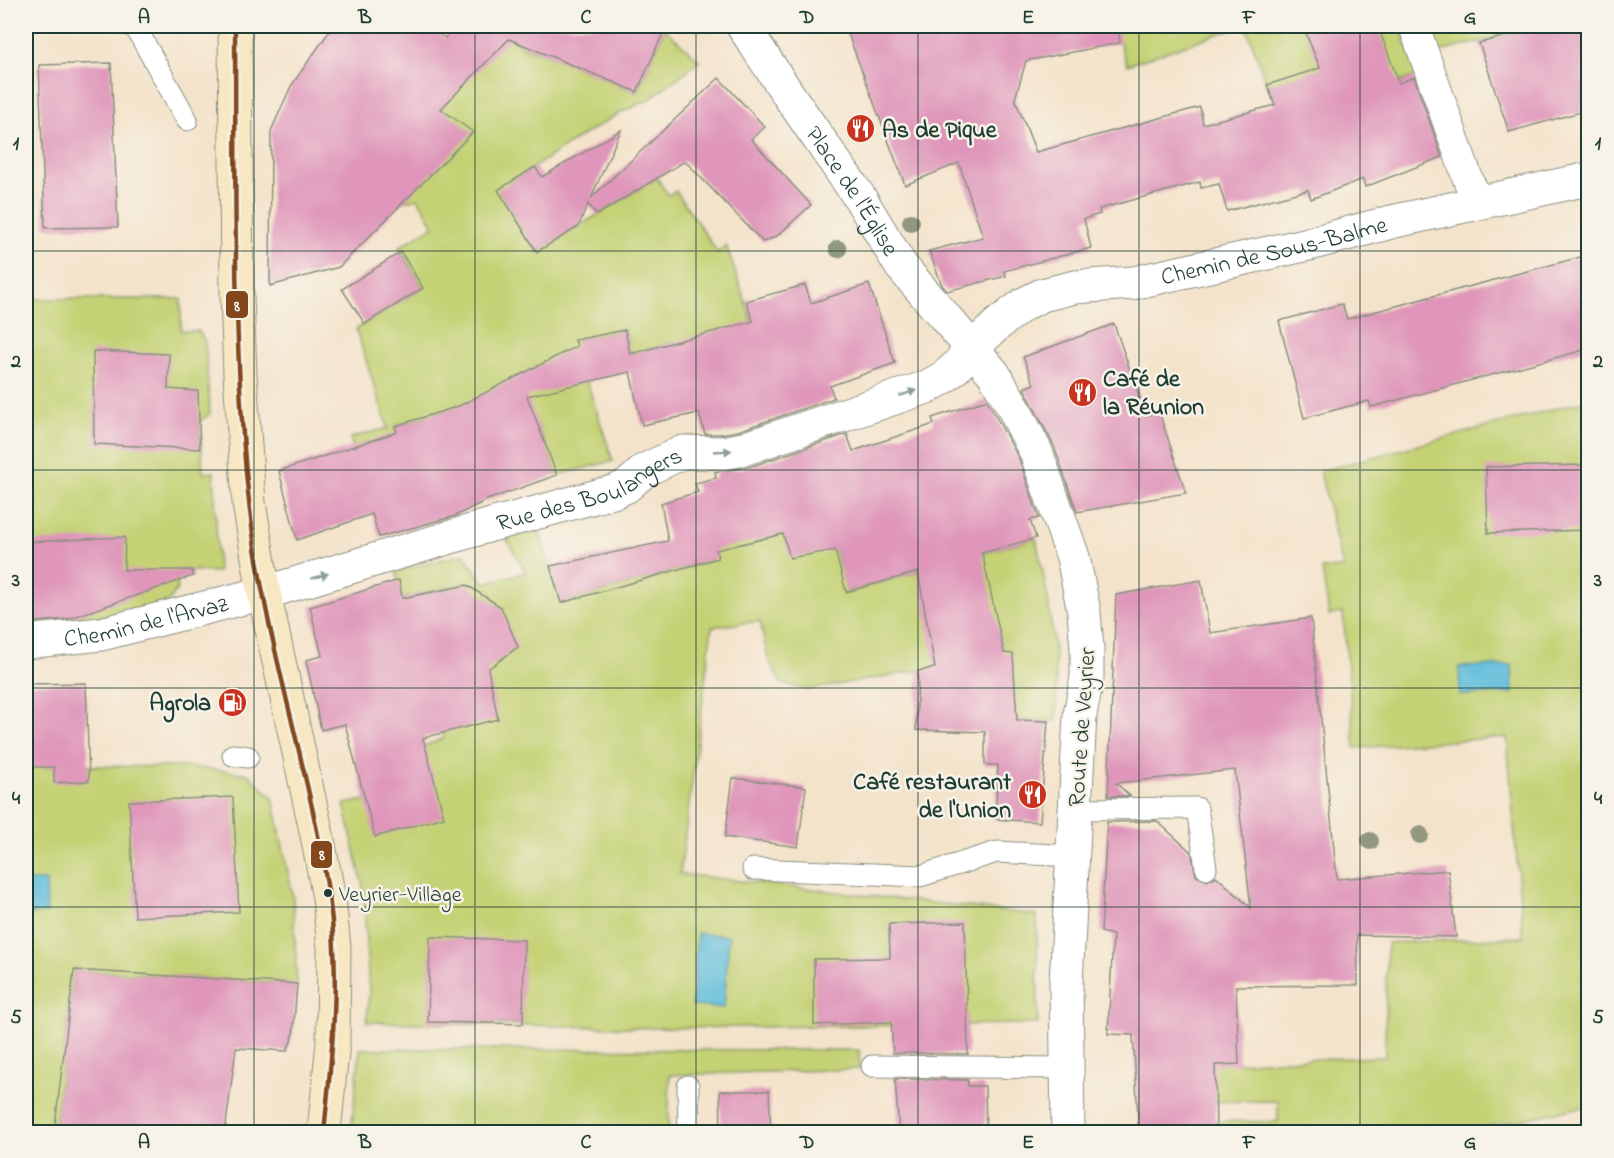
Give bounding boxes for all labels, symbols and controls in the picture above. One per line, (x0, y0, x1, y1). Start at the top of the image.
text: A (138, 4, 150, 33)
text: B (357, 4, 372, 33)
text: C (581, 4, 592, 33)
text: D (799, 4, 814, 33)
text: E (1022, 4, 1034, 33)
text: F (1242, 4, 1256, 33)
text: G (1464, 4, 1477, 33)
restaurant icon: As de Pique (845, 113, 877, 145)
place label: As de Pique (882, 114, 998, 149)
street label: Place de l'Église (795, 120, 906, 264)
text: 1 (13, 130, 20, 159)
text: 1 (1595, 130, 1602, 159)
street label: Chemin de Sous-Balme (1158, 209, 1392, 296)
line badge: 8 (225, 290, 249, 319)
text: 8 (233, 295, 240, 319)
text: 2 (10, 348, 21, 377)
text: 2 (1592, 348, 1603, 377)
place label: Café de la Réunion (1103, 363, 1204, 426)
restaurant icon: Café de la Réunion (1066, 376, 1098, 408)
one-way arrow (899, 388, 917, 398)
street label: Rue des Boulangers (493, 440, 689, 543)
one-way arrow (713, 447, 732, 456)
text: 3 (11, 567, 20, 596)
text: 3 (1593, 567, 1602, 596)
one-way arrow (311, 571, 329, 581)
street label: Chemin de l'Arvaz (62, 587, 233, 658)
street label: Route de Veyrier (1060, 646, 1108, 808)
fuel station icon: Agrola (216, 686, 248, 718)
place label: Agrola (149, 687, 211, 723)
place label: Café restaurant de l'Union (853, 766, 1012, 829)
restaurant icon: Café restaurant de l'Union (1016, 779, 1048, 811)
text: 4 (12, 785, 21, 814)
text: 4 (1594, 785, 1603, 814)
line badge: 8 (310, 840, 333, 869)
text: 8 (318, 844, 325, 868)
place label: Veyrier-Village (338, 880, 462, 913)
marker: Veyrier-Village (322, 887, 334, 899)
text: 5 (10, 1004, 22, 1033)
text: 5 (1592, 1004, 1604, 1033)
text: A (138, 1129, 150, 1158)
text: B (357, 1129, 372, 1158)
text: C (581, 1129, 592, 1158)
text: D (799, 1129, 814, 1158)
text: E (1022, 1129, 1034, 1158)
text: F (1242, 1129, 1256, 1158)
text: G (1464, 1129, 1477, 1158)

